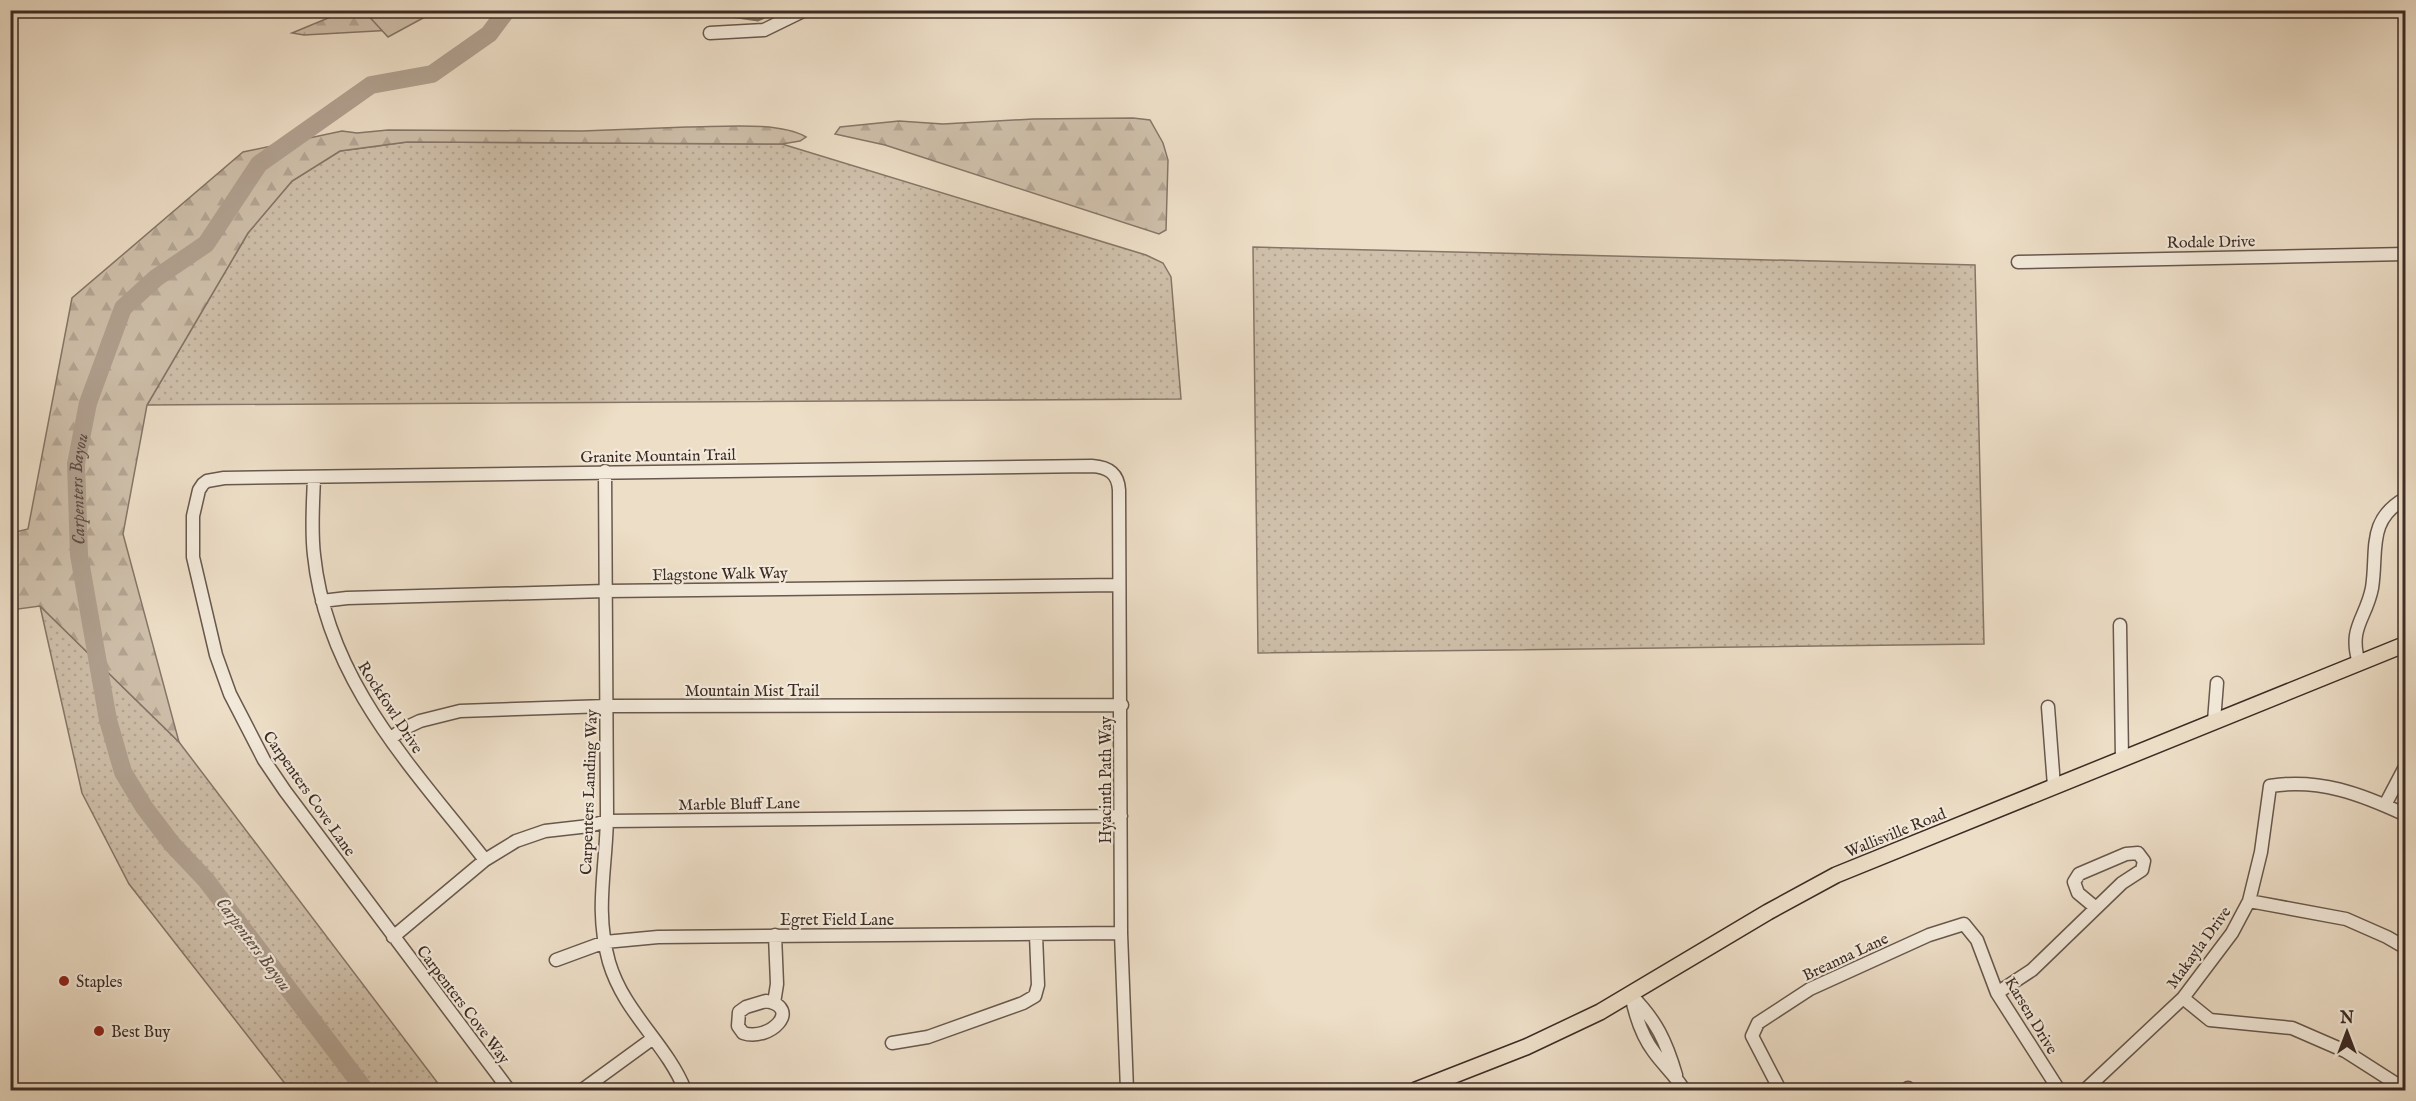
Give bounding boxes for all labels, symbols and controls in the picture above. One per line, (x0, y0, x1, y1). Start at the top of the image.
street label: Rodale Drive (2167, 232, 2255, 254)
water label: Carpenters Bayou (66, 431, 95, 545)
street label: Granite Mountain Trail (580, 446, 737, 468)
street label: Flagstone Walk Way (652, 564, 788, 586)
street label: Rockfowl Drive (352, 658, 427, 758)
street label: Mountain Mist Trail (685, 682, 820, 702)
street label: Carpenters Landing Way (577, 709, 603, 875)
street label: Hyacinth Path Way (1097, 716, 1117, 844)
street label: Carpenters Cove Lane (258, 728, 359, 861)
street label: Marble Bluff Lane (678, 794, 800, 816)
street label: Wallisville Road (1842, 804, 1949, 863)
water label: Carpenters Bayou (210, 893, 296, 997)
street label: Makayla Drive (2163, 903, 2236, 993)
street label: Egret Field Lane (780, 911, 894, 931)
street label: Breanna Lane (1800, 929, 1892, 986)
street label: Carpenters Cove Way (411, 942, 514, 1068)
place label: Staples (76, 973, 123, 993)
marker: Staples (57, 974, 71, 988)
street label: Karsen Drive (1999, 974, 2061, 1058)
north arrow (2317, 1002, 2377, 1062)
text: N (2339, 1009, 2354, 1029)
place label: Best Buy (111, 1023, 170, 1043)
marker: Best Buy (92, 1024, 106, 1038)

